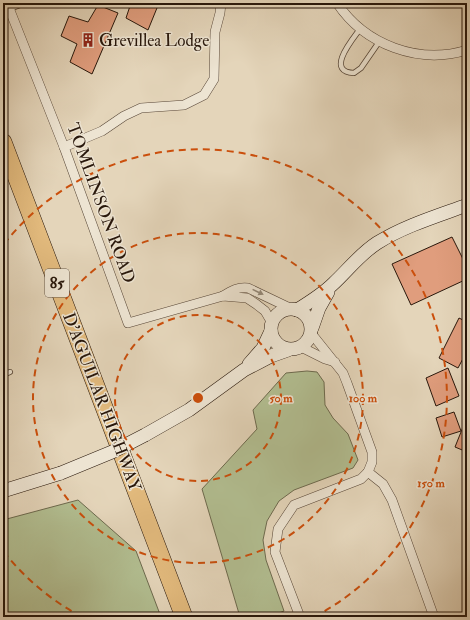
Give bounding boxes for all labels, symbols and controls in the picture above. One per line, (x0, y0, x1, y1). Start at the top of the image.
place label: Grevillea Lodge (99, 30, 209, 51)
building icon: Grevillea Lodge (80, 32, 96, 48)
street label: TOMLINSON ROAD (62, 120, 140, 286)
road number: 85 (45, 269, 69, 297)
one-way arrow (252, 289, 264, 295)
street label: D'AGUILAR HIGHWAY (58, 310, 146, 495)
centre of rings (191, 391, 205, 405)
text: 50 m (269, 391, 293, 406)
text: 100 m (349, 391, 378, 406)
text: 150 m (417, 476, 445, 491)

